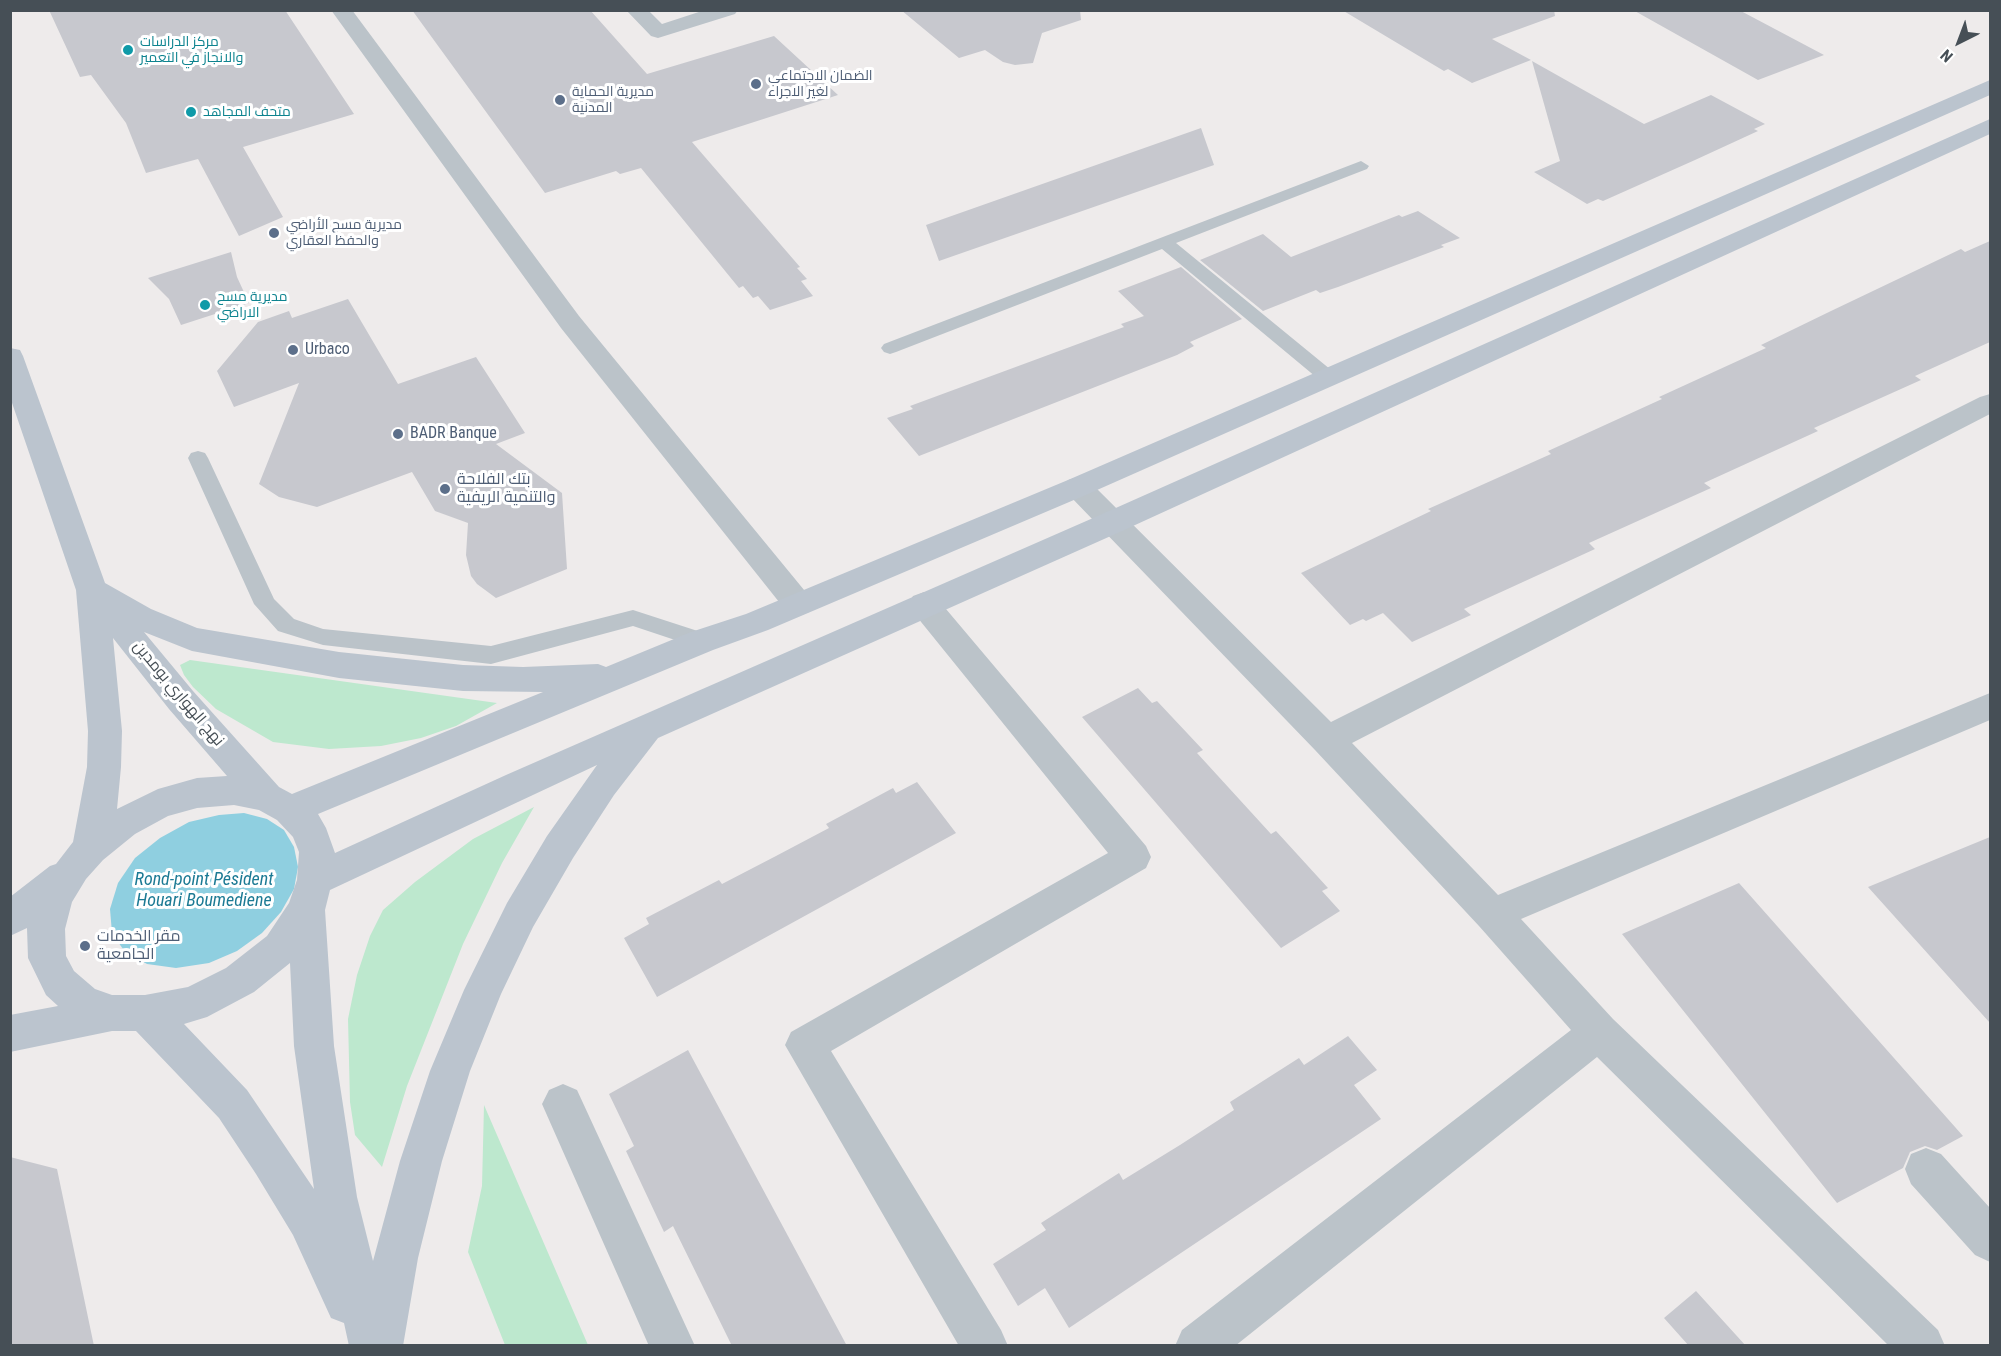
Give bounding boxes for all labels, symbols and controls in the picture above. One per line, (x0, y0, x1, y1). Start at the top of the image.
north arrow (1929, 12, 1989, 72)
place label: مركز الدراسات والانجاز في التعمير (140, 34, 243, 66)
marker: مركز الدراسات والانجاز في التعمير (121, 43, 135, 57)
text: N (1937, 45, 1957, 66)
place label: الضمان الاجتماعي لغير الاجراء (768, 68, 873, 100)
marker: الضمان الاجتماعي لغير الاجراء (749, 77, 763, 91)
place label: مديرية الحماية المدنية (572, 84, 654, 116)
marker: مديرية الحماية المدنية (553, 93, 567, 107)
place label: متحف المجاهد (203, 104, 291, 120)
marker: متحف المجاهد (184, 105, 198, 119)
place label: مديرية مسح الأراضي والحفظ العقاري (286, 217, 402, 250)
marker: مديرية مسح الأراضي والحفظ العقاري (267, 226, 281, 240)
place label: مديرية مسح الاراضي (217, 289, 287, 322)
marker: مديرية مسح الاراضي (198, 298, 212, 312)
place label: Urbaco (305, 340, 350, 360)
marker: Urbaco (286, 343, 300, 357)
place label: BADR Banque (410, 424, 497, 444)
marker: BADR Banque (391, 427, 405, 441)
place label: بتك الفلاحة والتنمية الريفية (457, 470, 555, 508)
marker: بتك الفلاحة والتنمية الريفية (438, 482, 452, 496)
street label: نهج الهواري بومدين (128, 638, 228, 750)
water label: Rond-point Pésident Houari Boumediene (135, 869, 273, 912)
place label: مقر الخدمات الجامعية (97, 927, 181, 965)
marker: مقر الخدمات الجامعية (78, 939, 92, 953)

